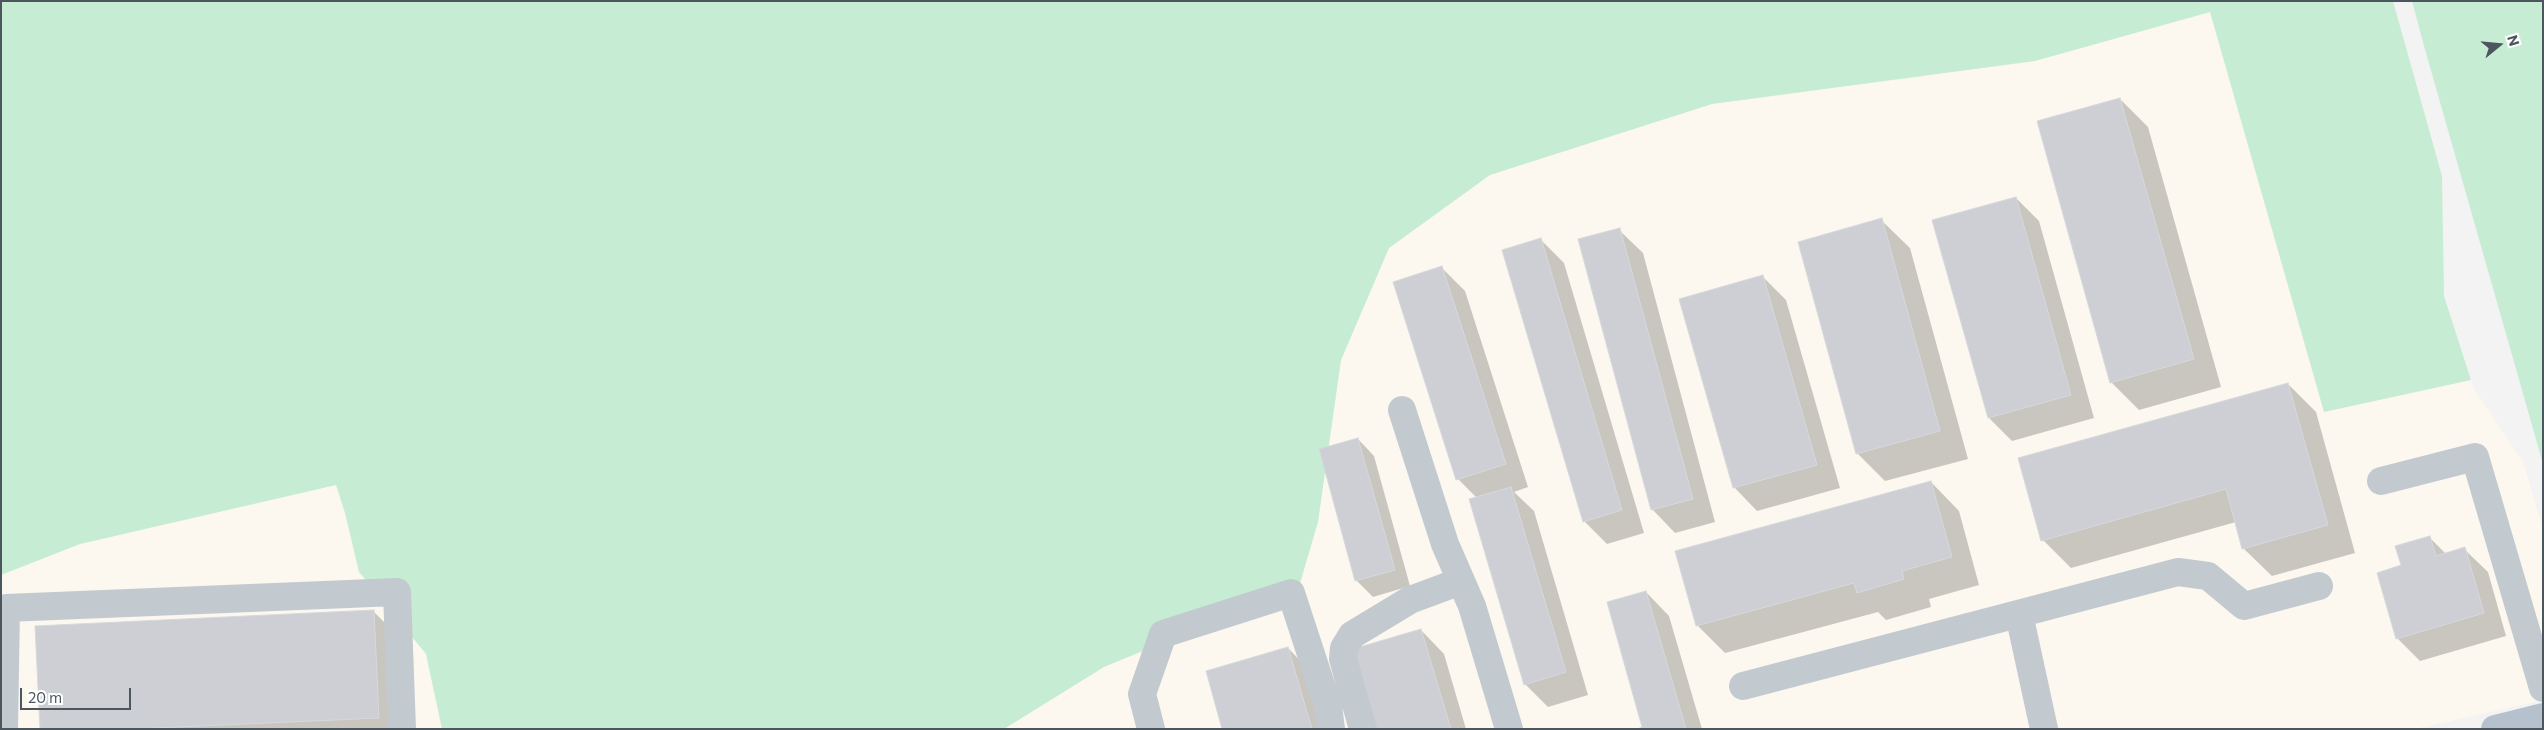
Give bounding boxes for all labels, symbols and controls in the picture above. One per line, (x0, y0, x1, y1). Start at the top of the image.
north arrow (2474, 20, 2524, 70)
text: N (2504, 33, 2523, 48)
scale bar (22, 678, 134, 710)
text: 20 m (28, 688, 62, 706)

